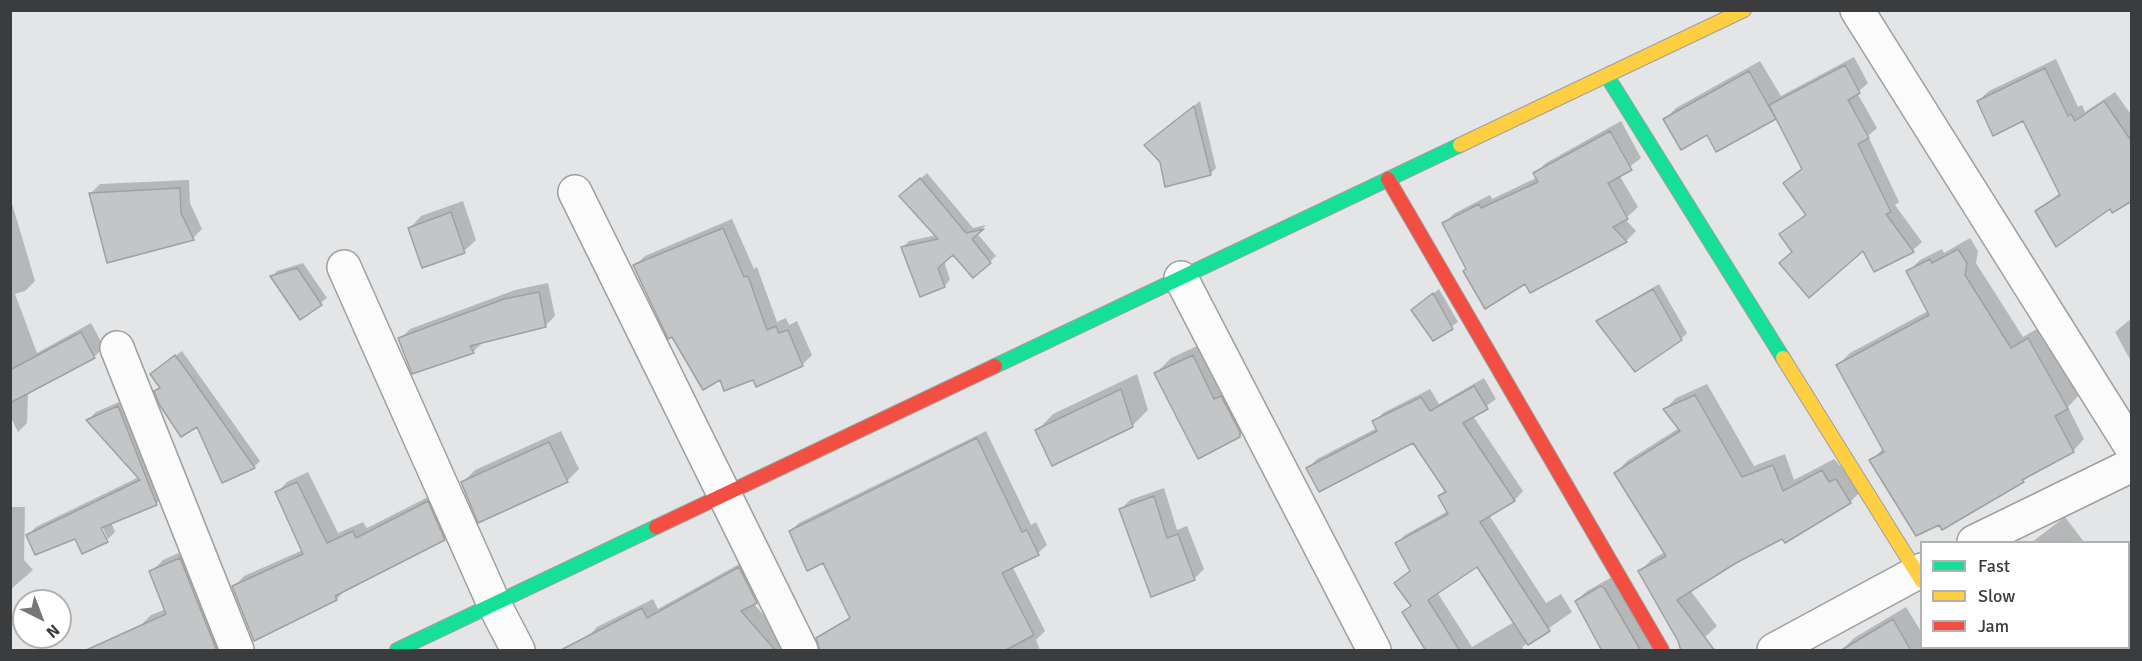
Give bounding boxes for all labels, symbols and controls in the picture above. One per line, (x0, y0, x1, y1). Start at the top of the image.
legend (1920, 541, 2130, 649)
text: Fast (1978, 555, 2010, 577)
text: Slow (1978, 585, 2015, 607)
north arrow (12, 589, 72, 649)
text: Jam (1978, 615, 2009, 637)
text: N (42, 620, 64, 642)

